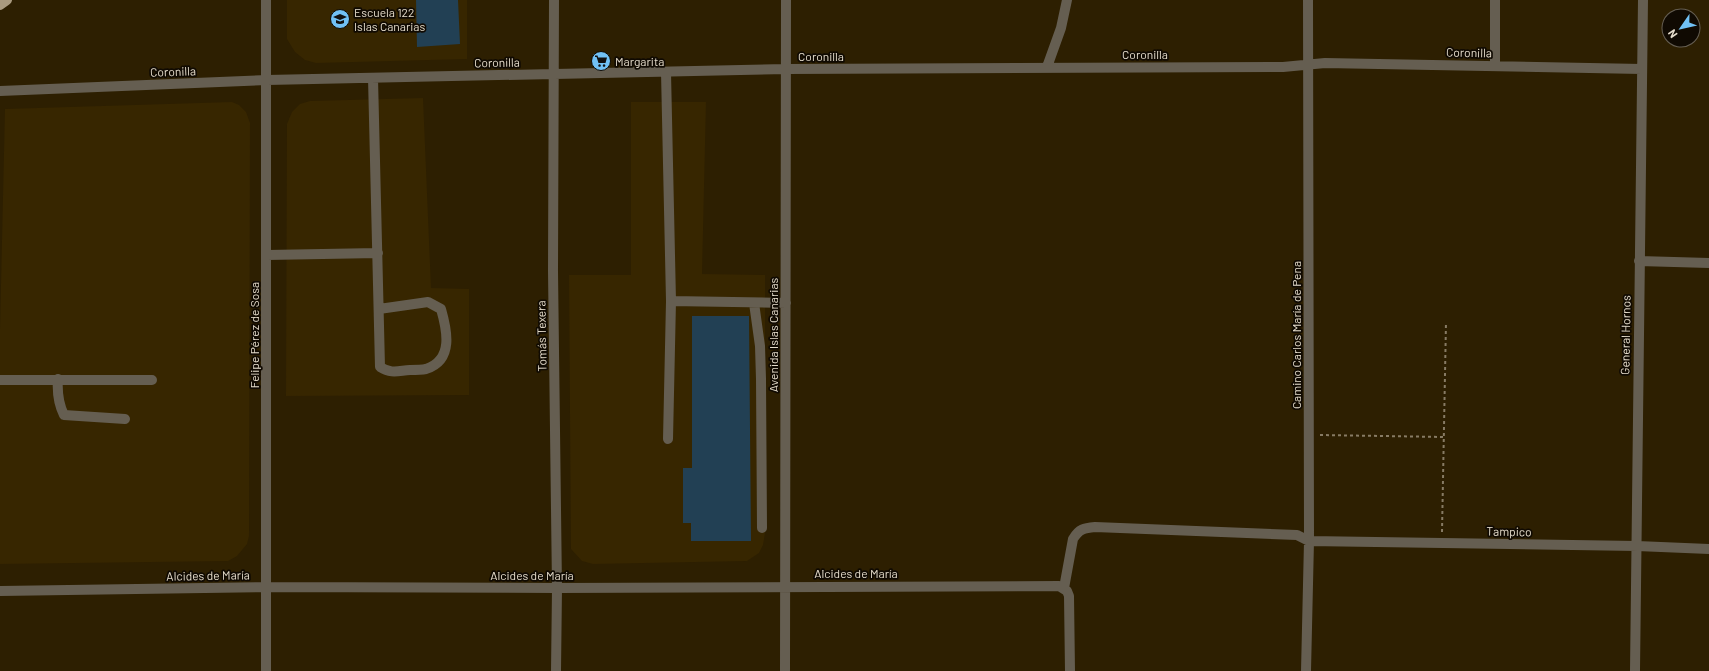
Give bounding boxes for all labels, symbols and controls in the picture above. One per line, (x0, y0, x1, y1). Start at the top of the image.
place label: Escuela 122 Islas Canarias (354, 5, 425, 33)
school or university icon: Escuela 122 Islas Canarias (329, 8, 351, 30)
north arrow (1661, 8, 1701, 48)
text: N (1665, 27, 1680, 41)
street label: Coronilla (1446, 45, 1492, 59)
street label: Coronilla (1122, 47, 1168, 61)
street label: Coronilla (798, 49, 844, 63)
supermarket icon: Margarita (590, 50, 612, 72)
place label: Margarita (615, 54, 664, 68)
street label: Coronilla (474, 55, 520, 69)
street label: Coronilla (150, 63, 196, 79)
street label: Camino Carlos María de Pena (1289, 261, 1303, 409)
street label: Avenida Islas Canarias (766, 277, 780, 392)
street label: Felipe Pérez de Sosa (247, 282, 261, 388)
street label: General Hornos (1617, 295, 1633, 375)
street label: Tomás Texera (533, 300, 549, 372)
street label: Tampico (1486, 524, 1532, 538)
street label: Alcides de María (814, 566, 898, 580)
street label: Alcides de María (166, 567, 250, 583)
street label: Alcides de María (490, 568, 574, 582)

